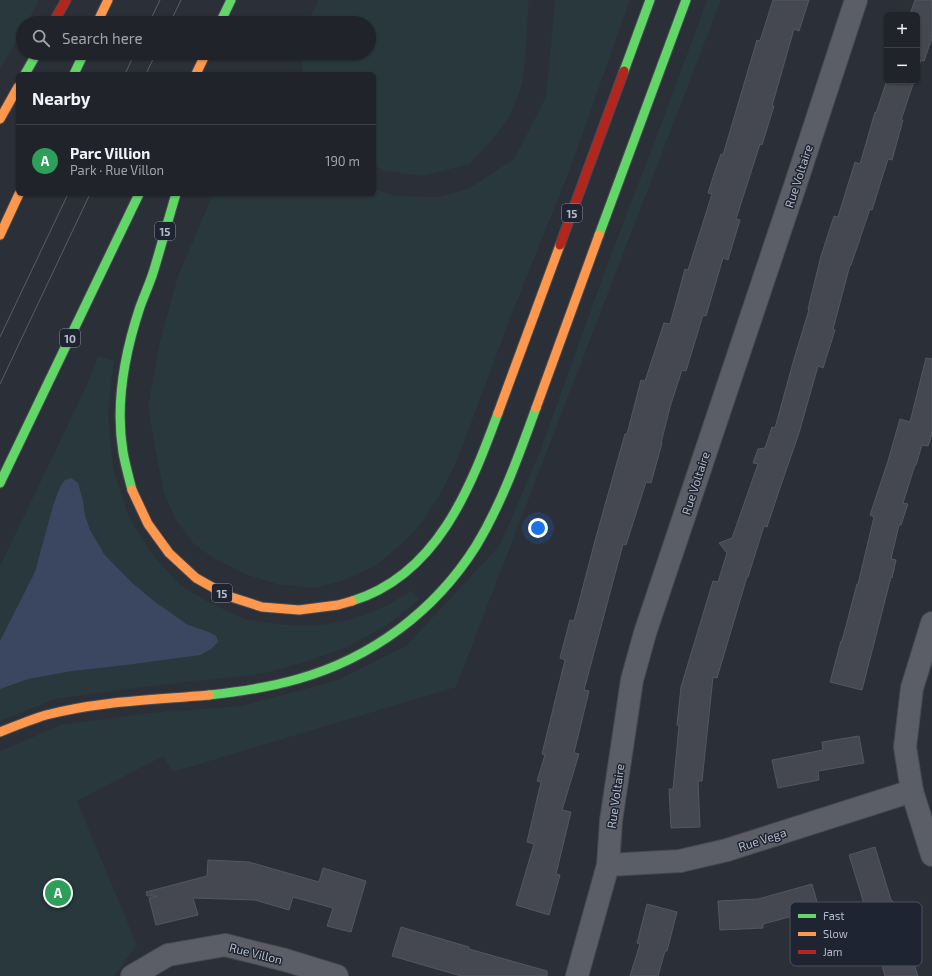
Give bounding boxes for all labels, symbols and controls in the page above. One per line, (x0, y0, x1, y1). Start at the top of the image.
map controls (884, 12, 920, 84)
button: + (884, 12, 920, 48)
search box (16, 16, 376, 60)
icon: search (30, 27, 52, 49)
text: Search here (62, 29, 143, 47)
button: − (884, 48, 920, 84)
text: Nearby (32, 88, 90, 108)
street label: Rue Voltaire (781, 143, 815, 209)
text: Parc Villion (70, 144, 150, 162)
text: A (41, 153, 49, 169)
text: 190 m (325, 153, 360, 169)
text: Park · Rue Villon (70, 162, 164, 178)
road number: 15 (562, 204, 582, 222)
road number: 15 (155, 222, 175, 240)
road number: 10 (60, 329, 80, 347)
street label: Rue Voltaire (678, 450, 712, 516)
your location (528, 518, 548, 538)
road number: 15 (212, 584, 232, 602)
street label: Rue Voltaire (604, 763, 626, 829)
street label: Rue Vega (736, 825, 788, 853)
pin: A (45, 878, 71, 908)
legend (790, 902, 922, 966)
text: Fast (823, 909, 845, 922)
text: Slow (823, 927, 848, 940)
street label: Rue Villon (228, 940, 284, 966)
text: Jam (823, 945, 842, 958)

